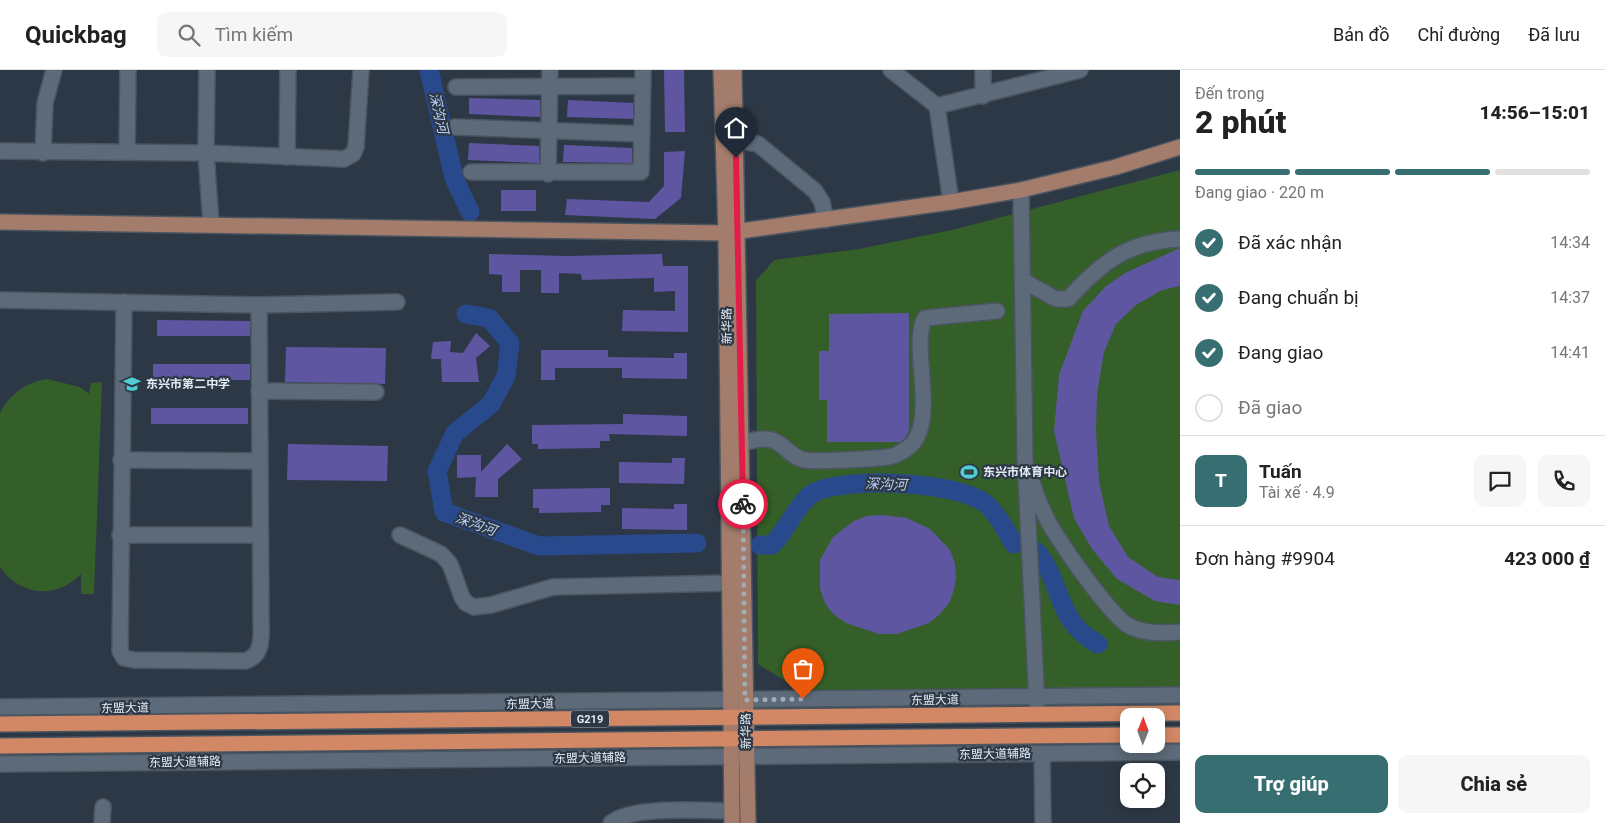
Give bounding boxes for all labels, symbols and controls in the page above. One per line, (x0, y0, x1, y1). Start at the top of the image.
search box (157, 12, 507, 57)
text: Quickbag (25, 21, 127, 49)
icon: search (175, 21, 203, 49)
text: Tìm kiếm (215, 23, 293, 46)
text: Bản đồ (1333, 24, 1389, 45)
text: Chỉ đường (1417, 24, 1500, 45)
text: Đã lưu (1528, 24, 1580, 45)
text: Đến trong (1195, 84, 1264, 103)
water label: 深沟河 (426, 91, 452, 138)
text: 14:56–15:01 (1479, 101, 1590, 124)
text: 2 phút (1195, 103, 1286, 141)
pin (715, 107, 757, 158)
icon: home (722, 114, 750, 142)
text: Đang giao · 220 m (1195, 183, 1324, 202)
icon: check (1195, 229, 1223, 257)
text: Đã xác nhận (1238, 231, 1342, 254)
text: 14:34 (1550, 233, 1590, 252)
icon: check (1195, 284, 1223, 312)
text: Đang chuẩn bị (1238, 286, 1359, 309)
text: 14:37 (1550, 288, 1590, 307)
street label: 新华路 (720, 308, 734, 344)
icon: check (1195, 339, 1223, 367)
text: Đang giao (1238, 341, 1323, 364)
text: 14:41 (1550, 343, 1590, 362)
school or university icon: 东兴市第二中学 (122, 374, 142, 394)
place label: 东兴市第二中学 (146, 377, 230, 391)
text: Đã giao (1238, 396, 1302, 419)
button: chat (1474, 455, 1526, 507)
button: phone (1538, 455, 1590, 507)
text: Tuấn (1259, 460, 1302, 483)
sports icon: 东兴市体育中心 (959, 462, 979, 482)
place label: 东兴市体育中心 (983, 465, 1067, 479)
text: T (1215, 469, 1227, 492)
water label: 深沟河 (865, 475, 910, 493)
courier (718, 479, 768, 529)
text: Tài xế · 4.9 (1259, 483, 1335, 502)
icon: bike (729, 490, 757, 518)
water label: 深沟河 (454, 509, 501, 540)
text: Đơn hàng #9904 (1195, 547, 1335, 570)
text: 423 000 ₫ (1504, 547, 1590, 570)
pin (782, 648, 824, 699)
icon: bag (789, 655, 817, 683)
street label: 东盟大道 (911, 693, 959, 707)
street label: 东盟大道 (506, 697, 554, 711)
street label: 东盟大道 (101, 701, 149, 715)
north arrow (1120, 708, 1165, 752)
map controls (1120, 708, 1165, 808)
road number: G219 (571, 711, 609, 728)
street label: 新华路 (739, 713, 753, 749)
street label: 东盟大道辅路 (959, 746, 1031, 762)
street label: 东盟大道辅路 (554, 750, 626, 766)
street label: 东盟大道辅路 (149, 754, 221, 770)
button: Trợ giúp (1195, 755, 1388, 813)
button: Chia sẻ (1398, 755, 1590, 813)
button: locate (1120, 763, 1165, 808)

